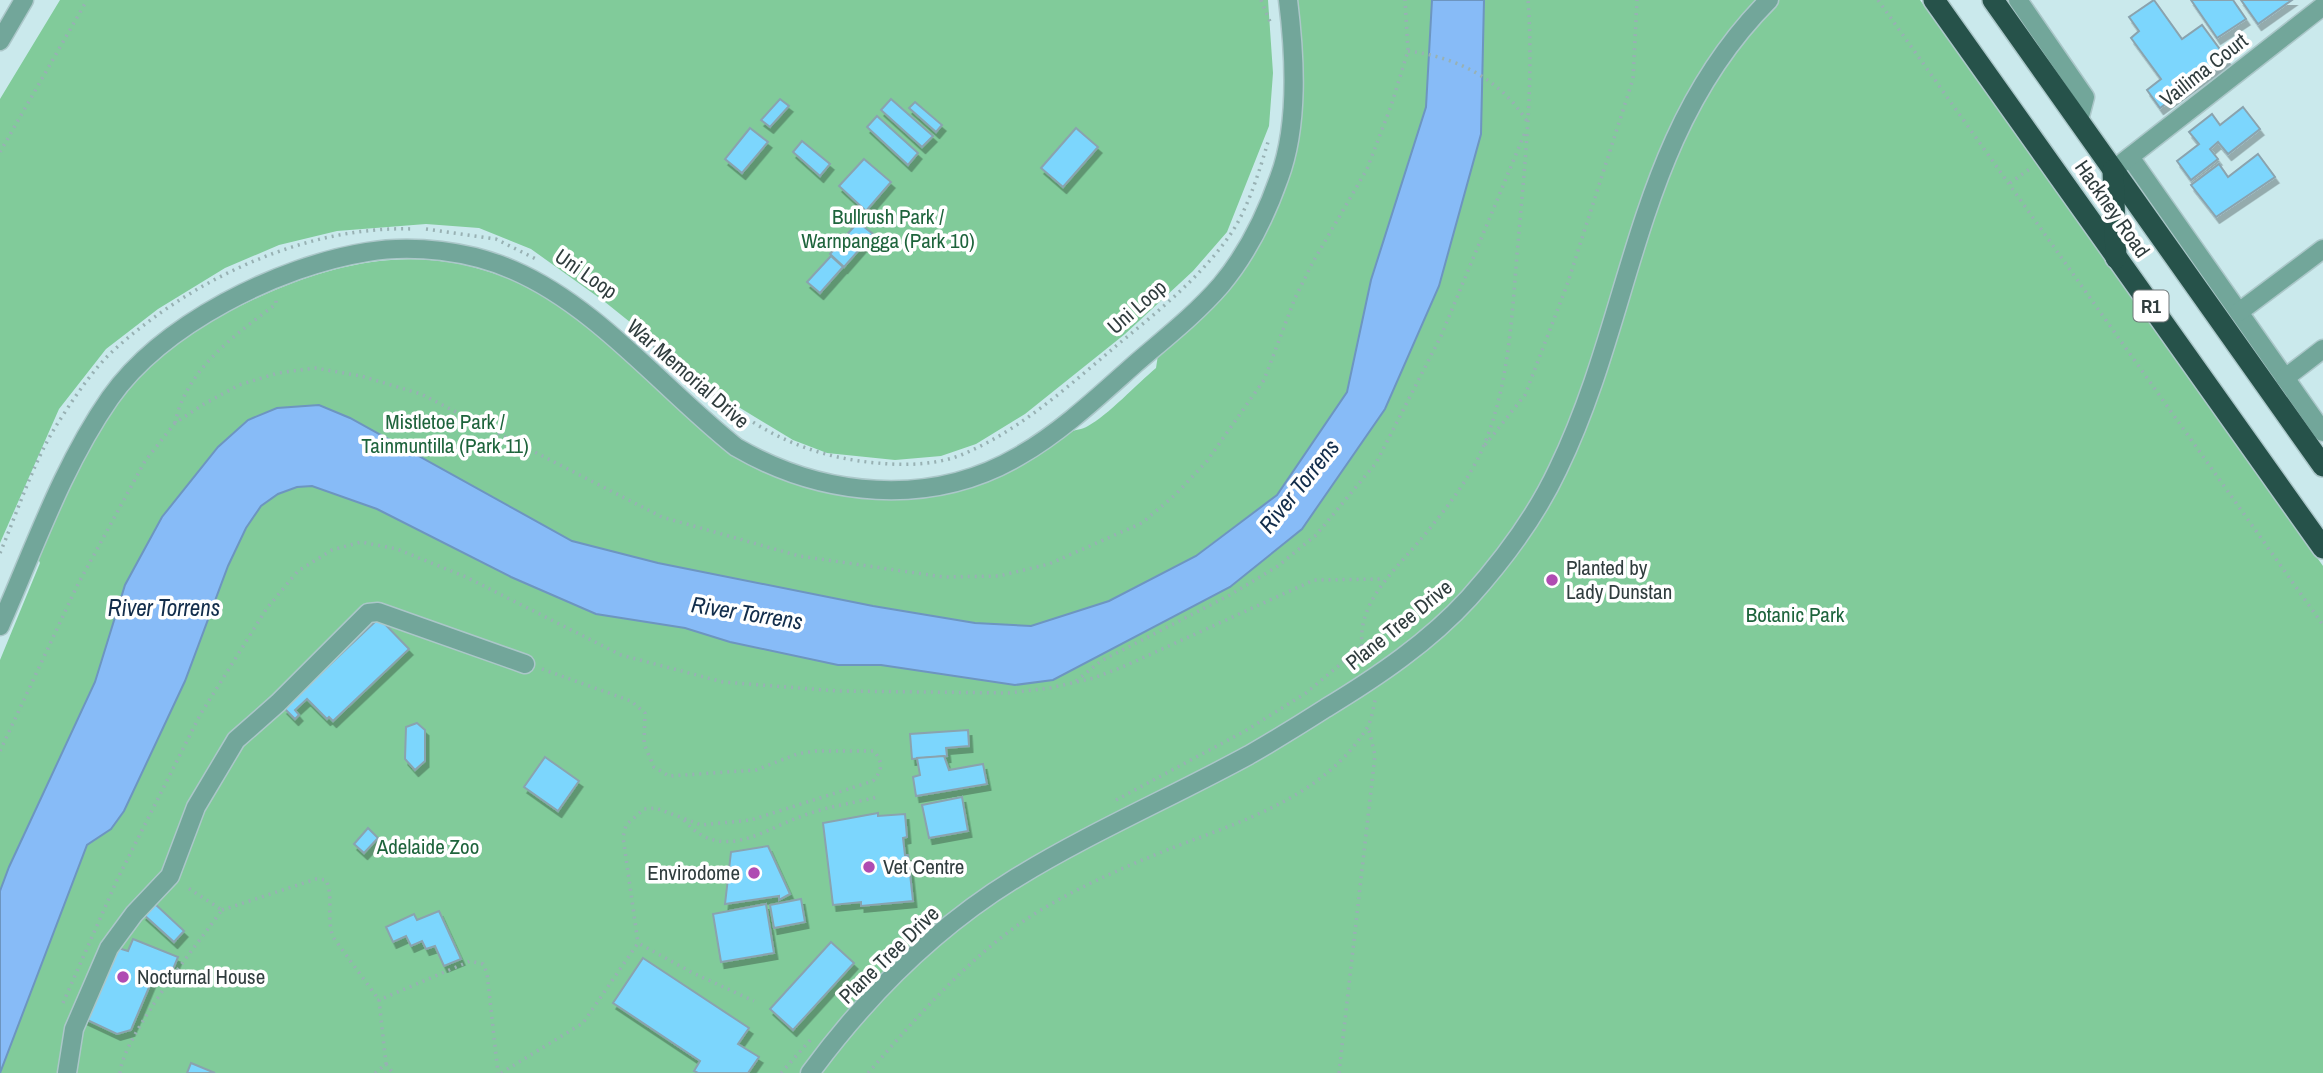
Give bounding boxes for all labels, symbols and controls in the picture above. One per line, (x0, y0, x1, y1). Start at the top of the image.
street label: Vailima Court (2154, 26, 2254, 113)
street label: Hackney Road (2068, 154, 2157, 263)
park label: Bullrush Park / Warnpangga (Park 10) (801, 202, 975, 255)
street label: Uni Loop (549, 242, 623, 306)
street label: Uni Loop (1101, 273, 1173, 340)
road number: R1 (2134, 290, 2168, 322)
street label: War Memorial Drive (621, 312, 756, 435)
park label: Mistletoe Park / Tainmuntilla (Park 11) (361, 407, 529, 460)
water label: River Torrens (1251, 432, 1346, 539)
place label: Planted by Lady Dunstan (1566, 553, 1672, 606)
marker: Planted by Lady Dunstan (1544, 572, 1560, 588)
street label: Plane Tree Drive (1339, 573, 1458, 677)
water label: River Torrens (689, 588, 805, 637)
water label: River Torrens (108, 592, 220, 623)
park label: Botanic Park (1746, 600, 1845, 629)
park label: Adelaide Zoo (376, 832, 479, 861)
place label: Vet Centre (883, 852, 964, 881)
place label: Envirodome (647, 858, 740, 887)
marker: Vet Centre (861, 859, 877, 875)
marker: Envirodome (746, 865, 762, 881)
street label: Plane Tree Drive (832, 899, 945, 1010)
place label: Nocturnal House (137, 962, 265, 991)
marker: Nocturnal House (115, 969, 131, 985)

